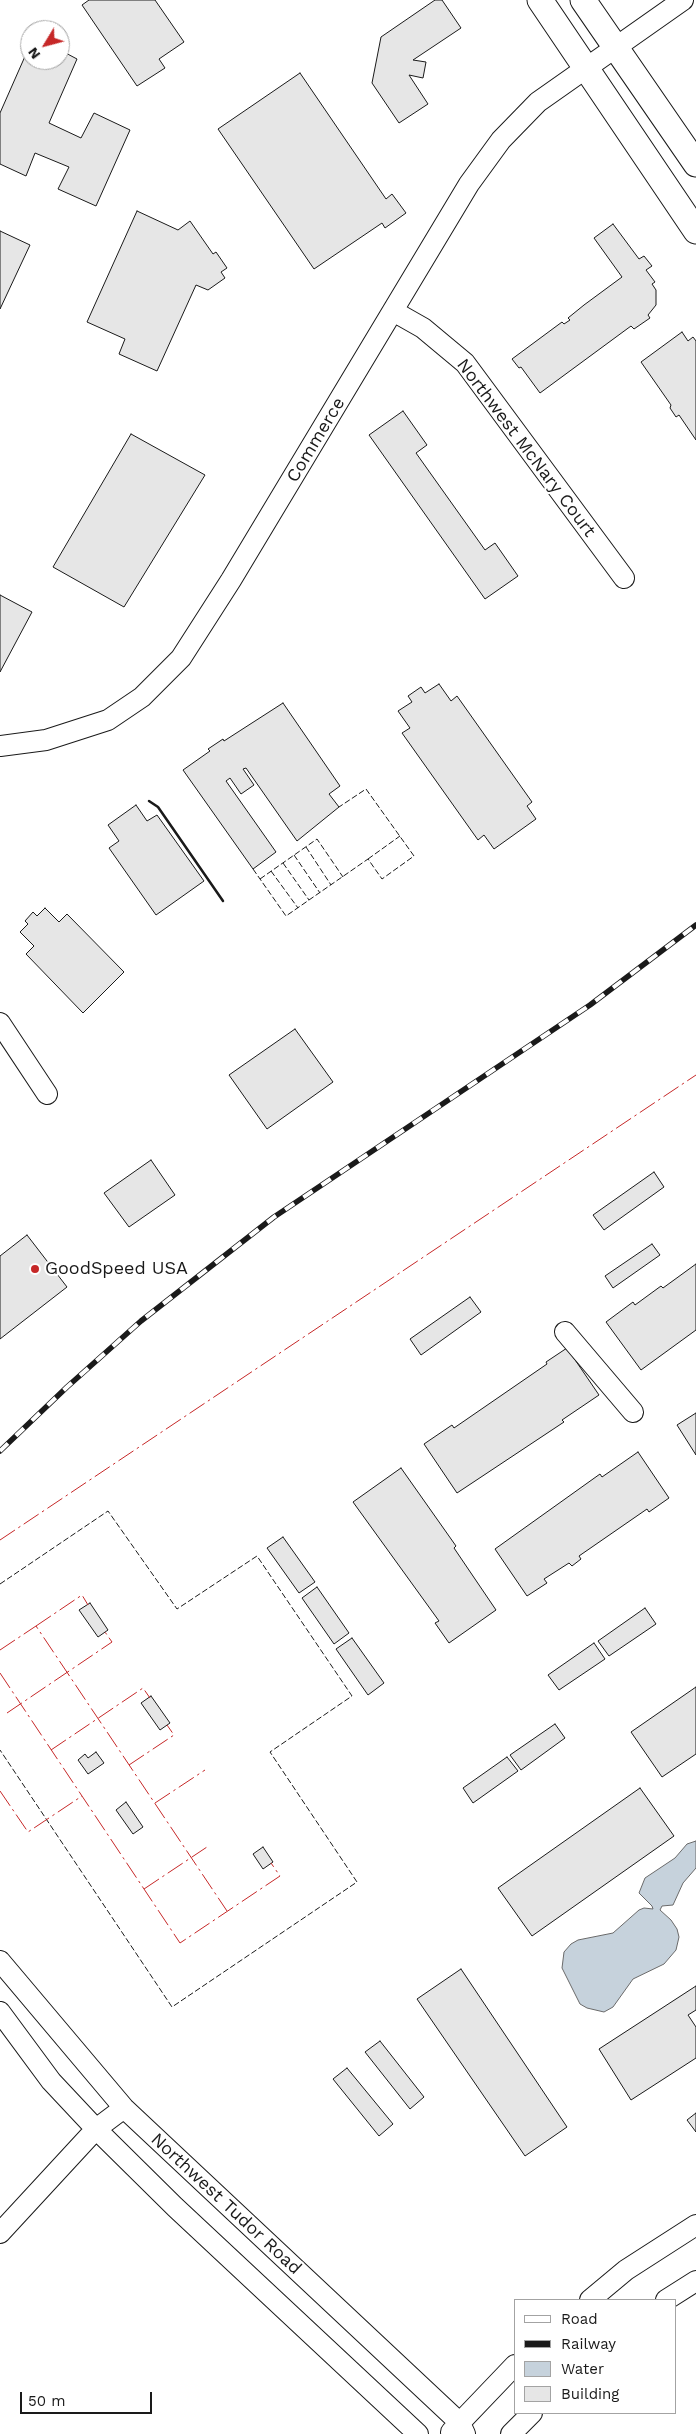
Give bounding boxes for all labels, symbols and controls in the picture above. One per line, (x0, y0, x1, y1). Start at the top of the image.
north arrow (20, 20, 70, 70)
text: N (24, 44, 43, 62)
street label: Northwest McNary Court (452, 355, 600, 541)
street label: Commerce (282, 394, 350, 486)
place label: GoodSpeed USA (45, 1258, 188, 1280)
marker: GoodSpeed USA (29, 1263, 41, 1275)
street label: Northwest Tudor Road (146, 2129, 306, 2279)
legend (514, 2299, 676, 2414)
text: Road (561, 2310, 598, 2328)
text: Railway (561, 2335, 616, 2353)
text: Water (561, 2360, 604, 2378)
scale bar (22, 2382, 155, 2414)
text: Building (561, 2385, 619, 2403)
text: 50 m (28, 2392, 65, 2410)

